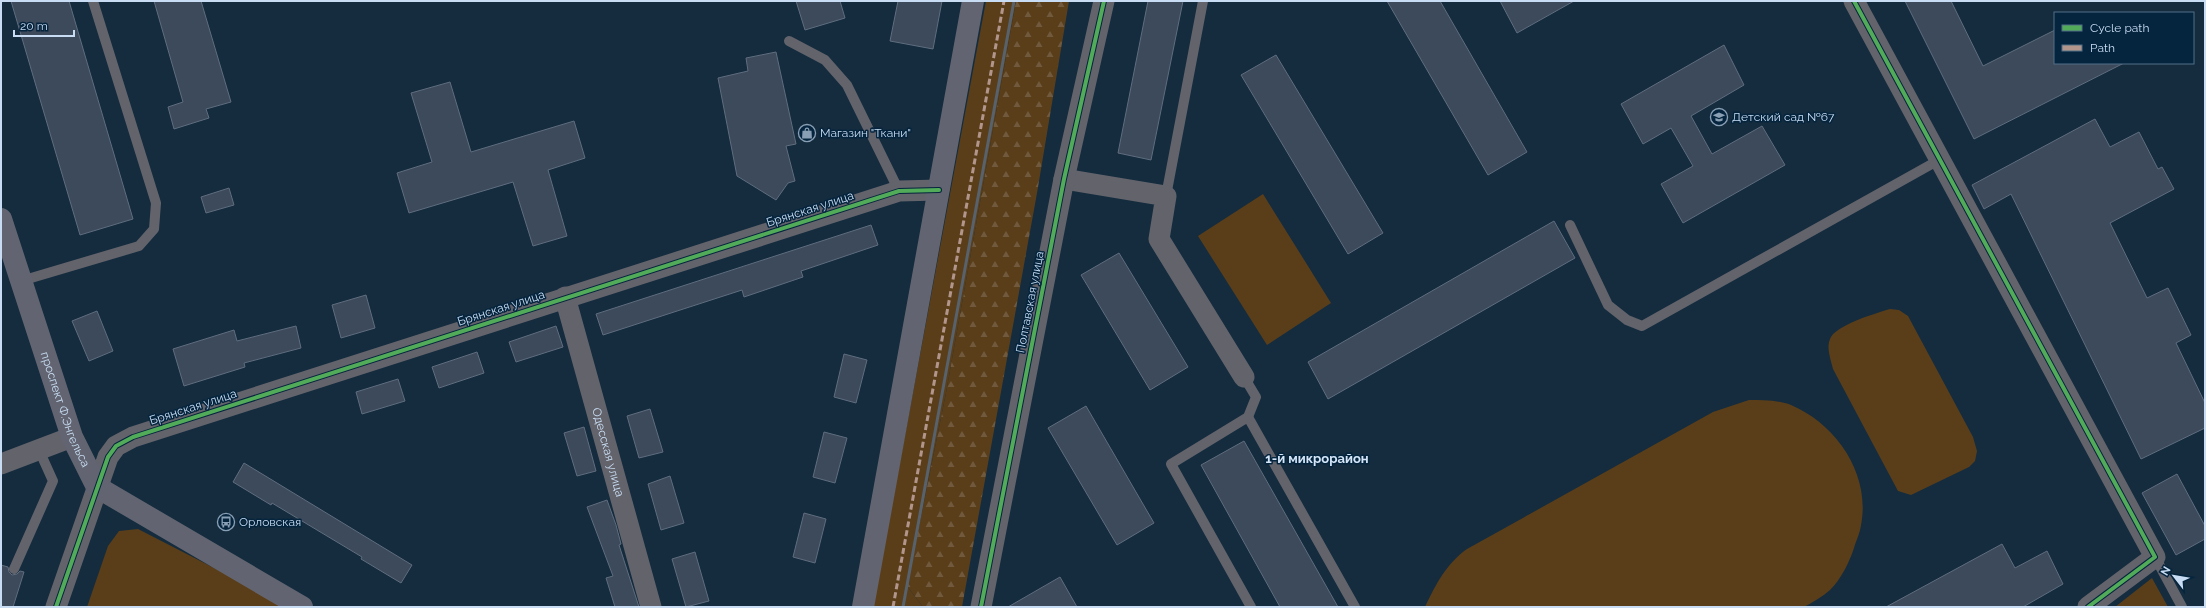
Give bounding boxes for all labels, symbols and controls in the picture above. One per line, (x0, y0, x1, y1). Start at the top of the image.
scale bar (14, 12, 74, 38)
legend (2054, 12, 2194, 64)
text: 20 m (20, 19, 48, 33)
text: Cycle path (2090, 21, 2149, 35)
text: Path (2090, 41, 2115, 55)
school or university icon: Детский сад №67 (1709, 107, 1729, 127)
place label: Детский сад №67 (1732, 110, 1835, 124)
shop icon: Магазин "Ткани" (797, 123, 817, 143)
place label: Магазин "Ткани" (820, 126, 911, 140)
street label: Брянская улица (765, 188, 855, 230)
street label: Полтавская улица (1013, 250, 1047, 354)
street label: Брянская улица (456, 287, 546, 329)
street label: проспект Ф.Энгельса (38, 350, 93, 469)
street label: Брянская улица (148, 386, 238, 428)
street label: Одесская улица (589, 406, 627, 498)
district label: 1-й микрорайон (1265, 451, 1369, 466)
bus stop icon: Орловская (216, 512, 236, 532)
place label: Орловская (239, 515, 301, 529)
north arrow (2154, 556, 2194, 596)
text: N (2158, 564, 2174, 578)

